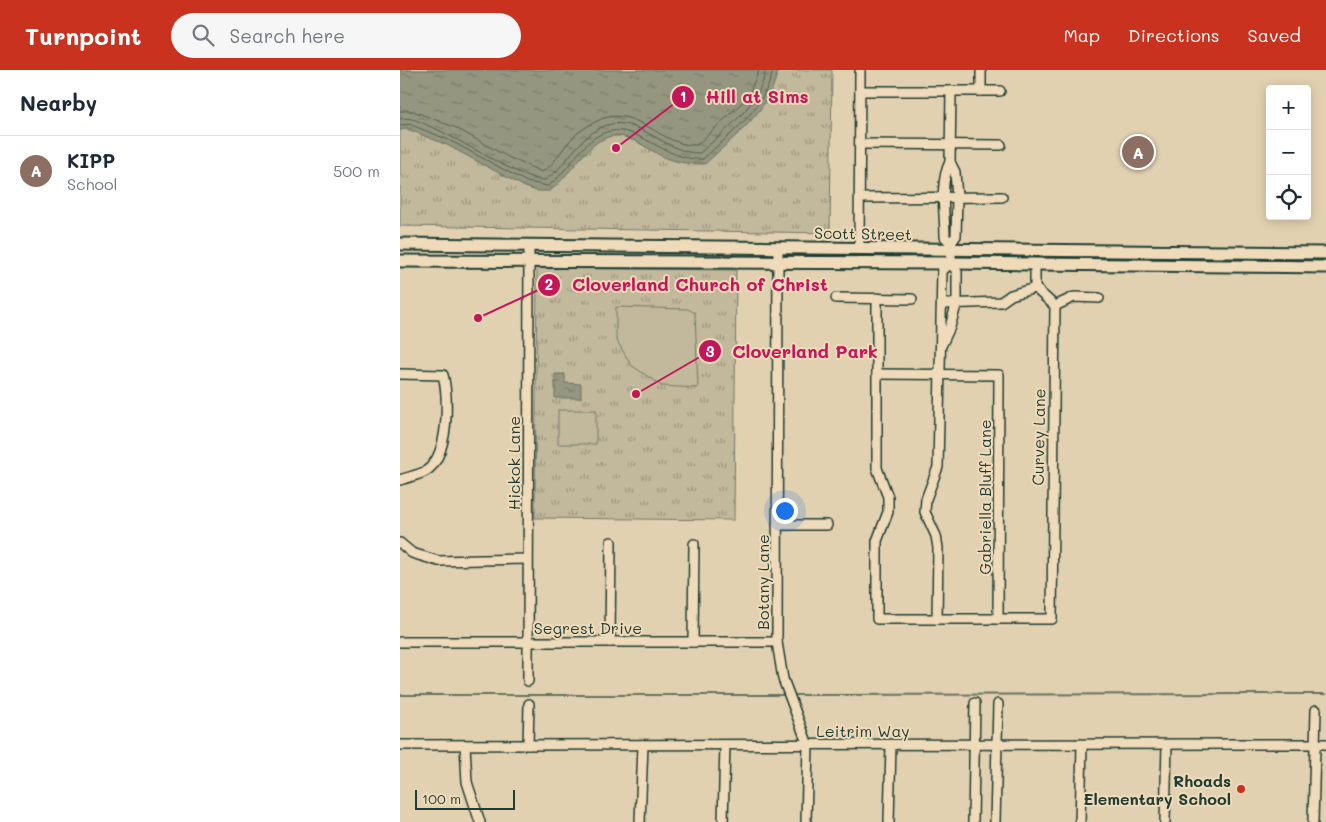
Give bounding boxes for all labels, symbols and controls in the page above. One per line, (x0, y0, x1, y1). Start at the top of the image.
search box (171, 13, 521, 58)
text: Turnpoint (25, 20, 141, 51)
icon: search (189, 21, 217, 49)
text: Search here (229, 23, 345, 48)
text: Map (1063, 23, 1100, 47)
text: Directions (1128, 23, 1220, 47)
text: Saved (1248, 23, 1301, 47)
callout: Hill at Sims (670, 81, 818, 114)
text: Hill at Sims (705, 84, 809, 108)
map controls (1266, 85, 1311, 220)
button: + (1266, 85, 1311, 130)
text: 1 (680, 86, 686, 106)
text: Nearby (20, 89, 97, 116)
button: − (1266, 130, 1311, 175)
pin: A (1122, 133, 1154, 171)
text: KIPP (67, 148, 115, 173)
text: A (30, 160, 42, 181)
text: 500 m (333, 160, 380, 181)
text: School (67, 173, 117, 194)
button: locate (1266, 175, 1311, 220)
street label: Scott Street (814, 222, 912, 244)
callout: Cloverland Church of Christ (537, 268, 837, 301)
text: Cloverland Church of Christ (572, 272, 828, 296)
text: 2 (545, 274, 553, 294)
callout: Cloverland Park (698, 335, 888, 368)
text: Cloverland Park (732, 339, 878, 363)
text: 3 (705, 341, 715, 361)
street label: Curvey Lane (1027, 388, 1049, 486)
street label: Hickok Lane (503, 416, 524, 510)
street label: Gabriella Bluff Lane (974, 419, 995, 575)
your location (772, 498, 798, 524)
street label: Botany Lane (752, 534, 773, 630)
street label: Segrest Drive (534, 617, 642, 638)
street label: Leitrim Way (816, 720, 910, 741)
place label: Rhoads Elementary School (1083, 770, 1231, 809)
marker: Rhoads Elementary School (1235, 783, 1247, 795)
scale bar (415, 787, 515, 810)
text: 100 m (422, 789, 461, 808)

